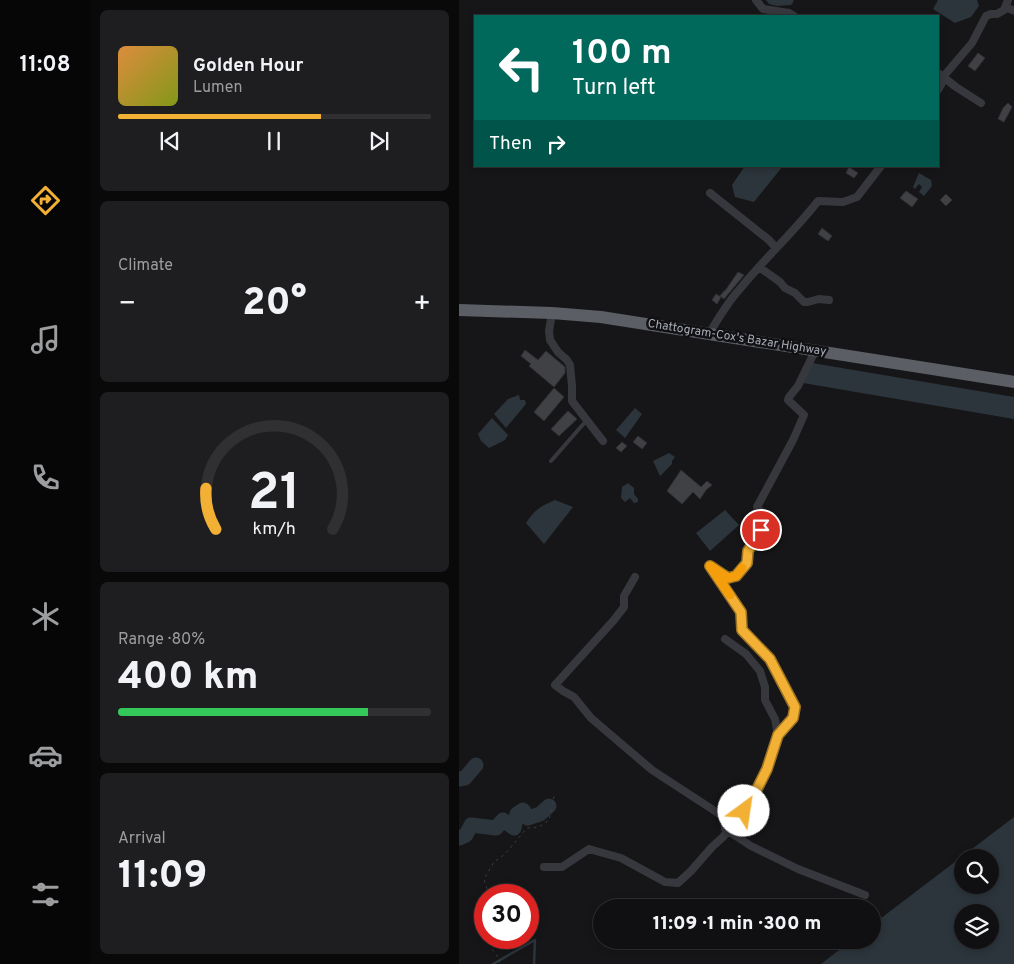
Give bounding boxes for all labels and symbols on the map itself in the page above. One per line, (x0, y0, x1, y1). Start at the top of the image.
street label: Chattogram-Cox's Bazar Highway (646, 316, 828, 360)
pin (740, 509, 782, 551)
position arrow (717, 784, 769, 836)
speed limit sign: 30 (474, 884, 539, 949)

